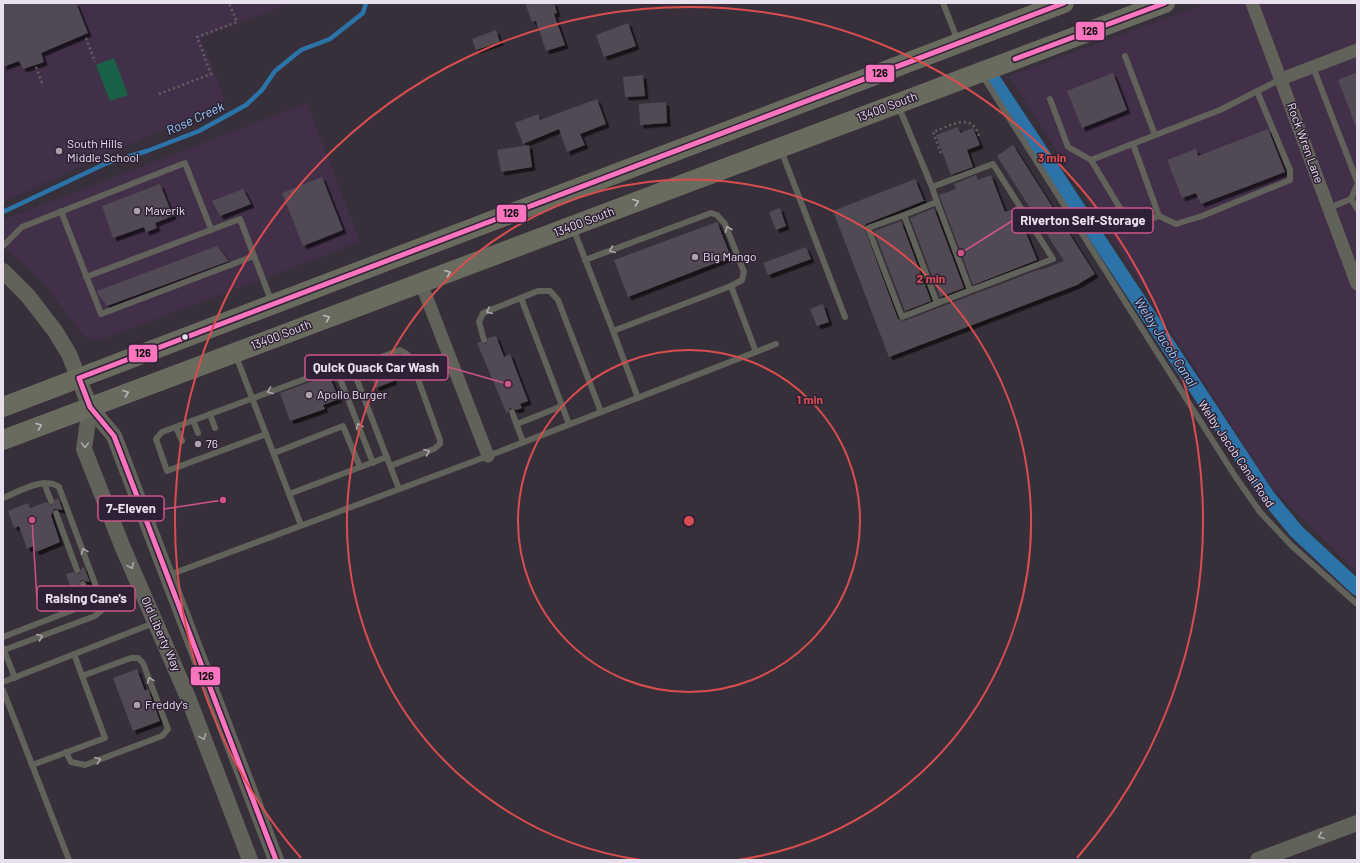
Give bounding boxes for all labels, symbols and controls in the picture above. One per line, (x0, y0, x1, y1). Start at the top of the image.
line badge: 126 (1075, 21, 1105, 41)
text: 126 (1082, 24, 1098, 37)
line badge: 126 (865, 64, 895, 83)
text: 126 (872, 66, 888, 79)
street label: 13400 South (854, 88, 919, 124)
water label: Rose Creek (164, 97, 227, 138)
street label: Rock Wren Lane (1285, 101, 1327, 185)
place label: South Hills Middle School (67, 136, 139, 164)
marker: South Hills Middle School (54, 146, 64, 156)
text: 3 min (1038, 150, 1066, 164)
one-way arrow (632, 199, 639, 207)
place label: Maverik (145, 203, 185, 217)
street label: 13400 South (551, 203, 616, 239)
line badge: 126 (496, 204, 527, 223)
marker: Maverik (132, 206, 142, 216)
text: 126 (503, 206, 519, 219)
callout: Riverton Self-Storage (1012, 208, 1153, 233)
text: Riverton Self-Storage (1020, 212, 1146, 228)
one-way arrow (724, 226, 732, 233)
one-way arrow (609, 245, 616, 253)
place label: Big Mango (703, 249, 757, 263)
marker: Big Mango (690, 252, 700, 262)
one-way arrow (445, 269, 452, 277)
text: 2 min (917, 271, 945, 285)
water label: Welby Jacob Canal (1131, 294, 1201, 390)
one-way arrow (486, 306, 493, 314)
one-way arrow (323, 315, 330, 323)
street label: 13400 South (248, 316, 313, 352)
unlabelled marker (180, 332, 190, 342)
line badge: 126 (128, 344, 158, 363)
text: 126 (135, 346, 151, 359)
callout: Quick Quack Car Wash (305, 355, 448, 380)
text: Quick Quack Car Wash (313, 359, 439, 375)
one-way arrow (266, 387, 273, 395)
place label: Apollo Burger (317, 387, 388, 401)
one-way arrow (123, 389, 130, 398)
marker: Apollo Burger (304, 390, 314, 400)
text: 1 min (797, 392, 823, 406)
street label: Welby Jacob Canal Road (1196, 397, 1278, 510)
one-way arrow (36, 423, 43, 431)
one-way arrow (355, 423, 363, 430)
place label: 76 (206, 436, 218, 450)
marker: 76 (193, 439, 203, 449)
one-way arrow (81, 442, 89, 448)
one-way arrow (423, 448, 430, 456)
callout: 7-Eleven (98, 496, 164, 521)
text: 7-Eleven (106, 500, 156, 516)
centre of rings (682, 514, 696, 528)
one-way arrow (81, 548, 89, 555)
one-way arrow (126, 562, 134, 570)
callout: Raising Cane's (37, 586, 135, 611)
text: Raising Cane's (45, 590, 127, 606)
street label: Old Liberty Way (139, 594, 185, 674)
one-way arrow (37, 633, 44, 641)
line badge: 126 (190, 666, 221, 686)
text: 126 (198, 669, 214, 682)
one-way arrow (146, 677, 154, 684)
place label: Freddy's (145, 697, 188, 711)
marker: Freddy's (132, 700, 142, 710)
one-way arrow (199, 733, 207, 740)
one-way arrow (94, 756, 101, 764)
one-way arrow (1317, 832, 1324, 840)

